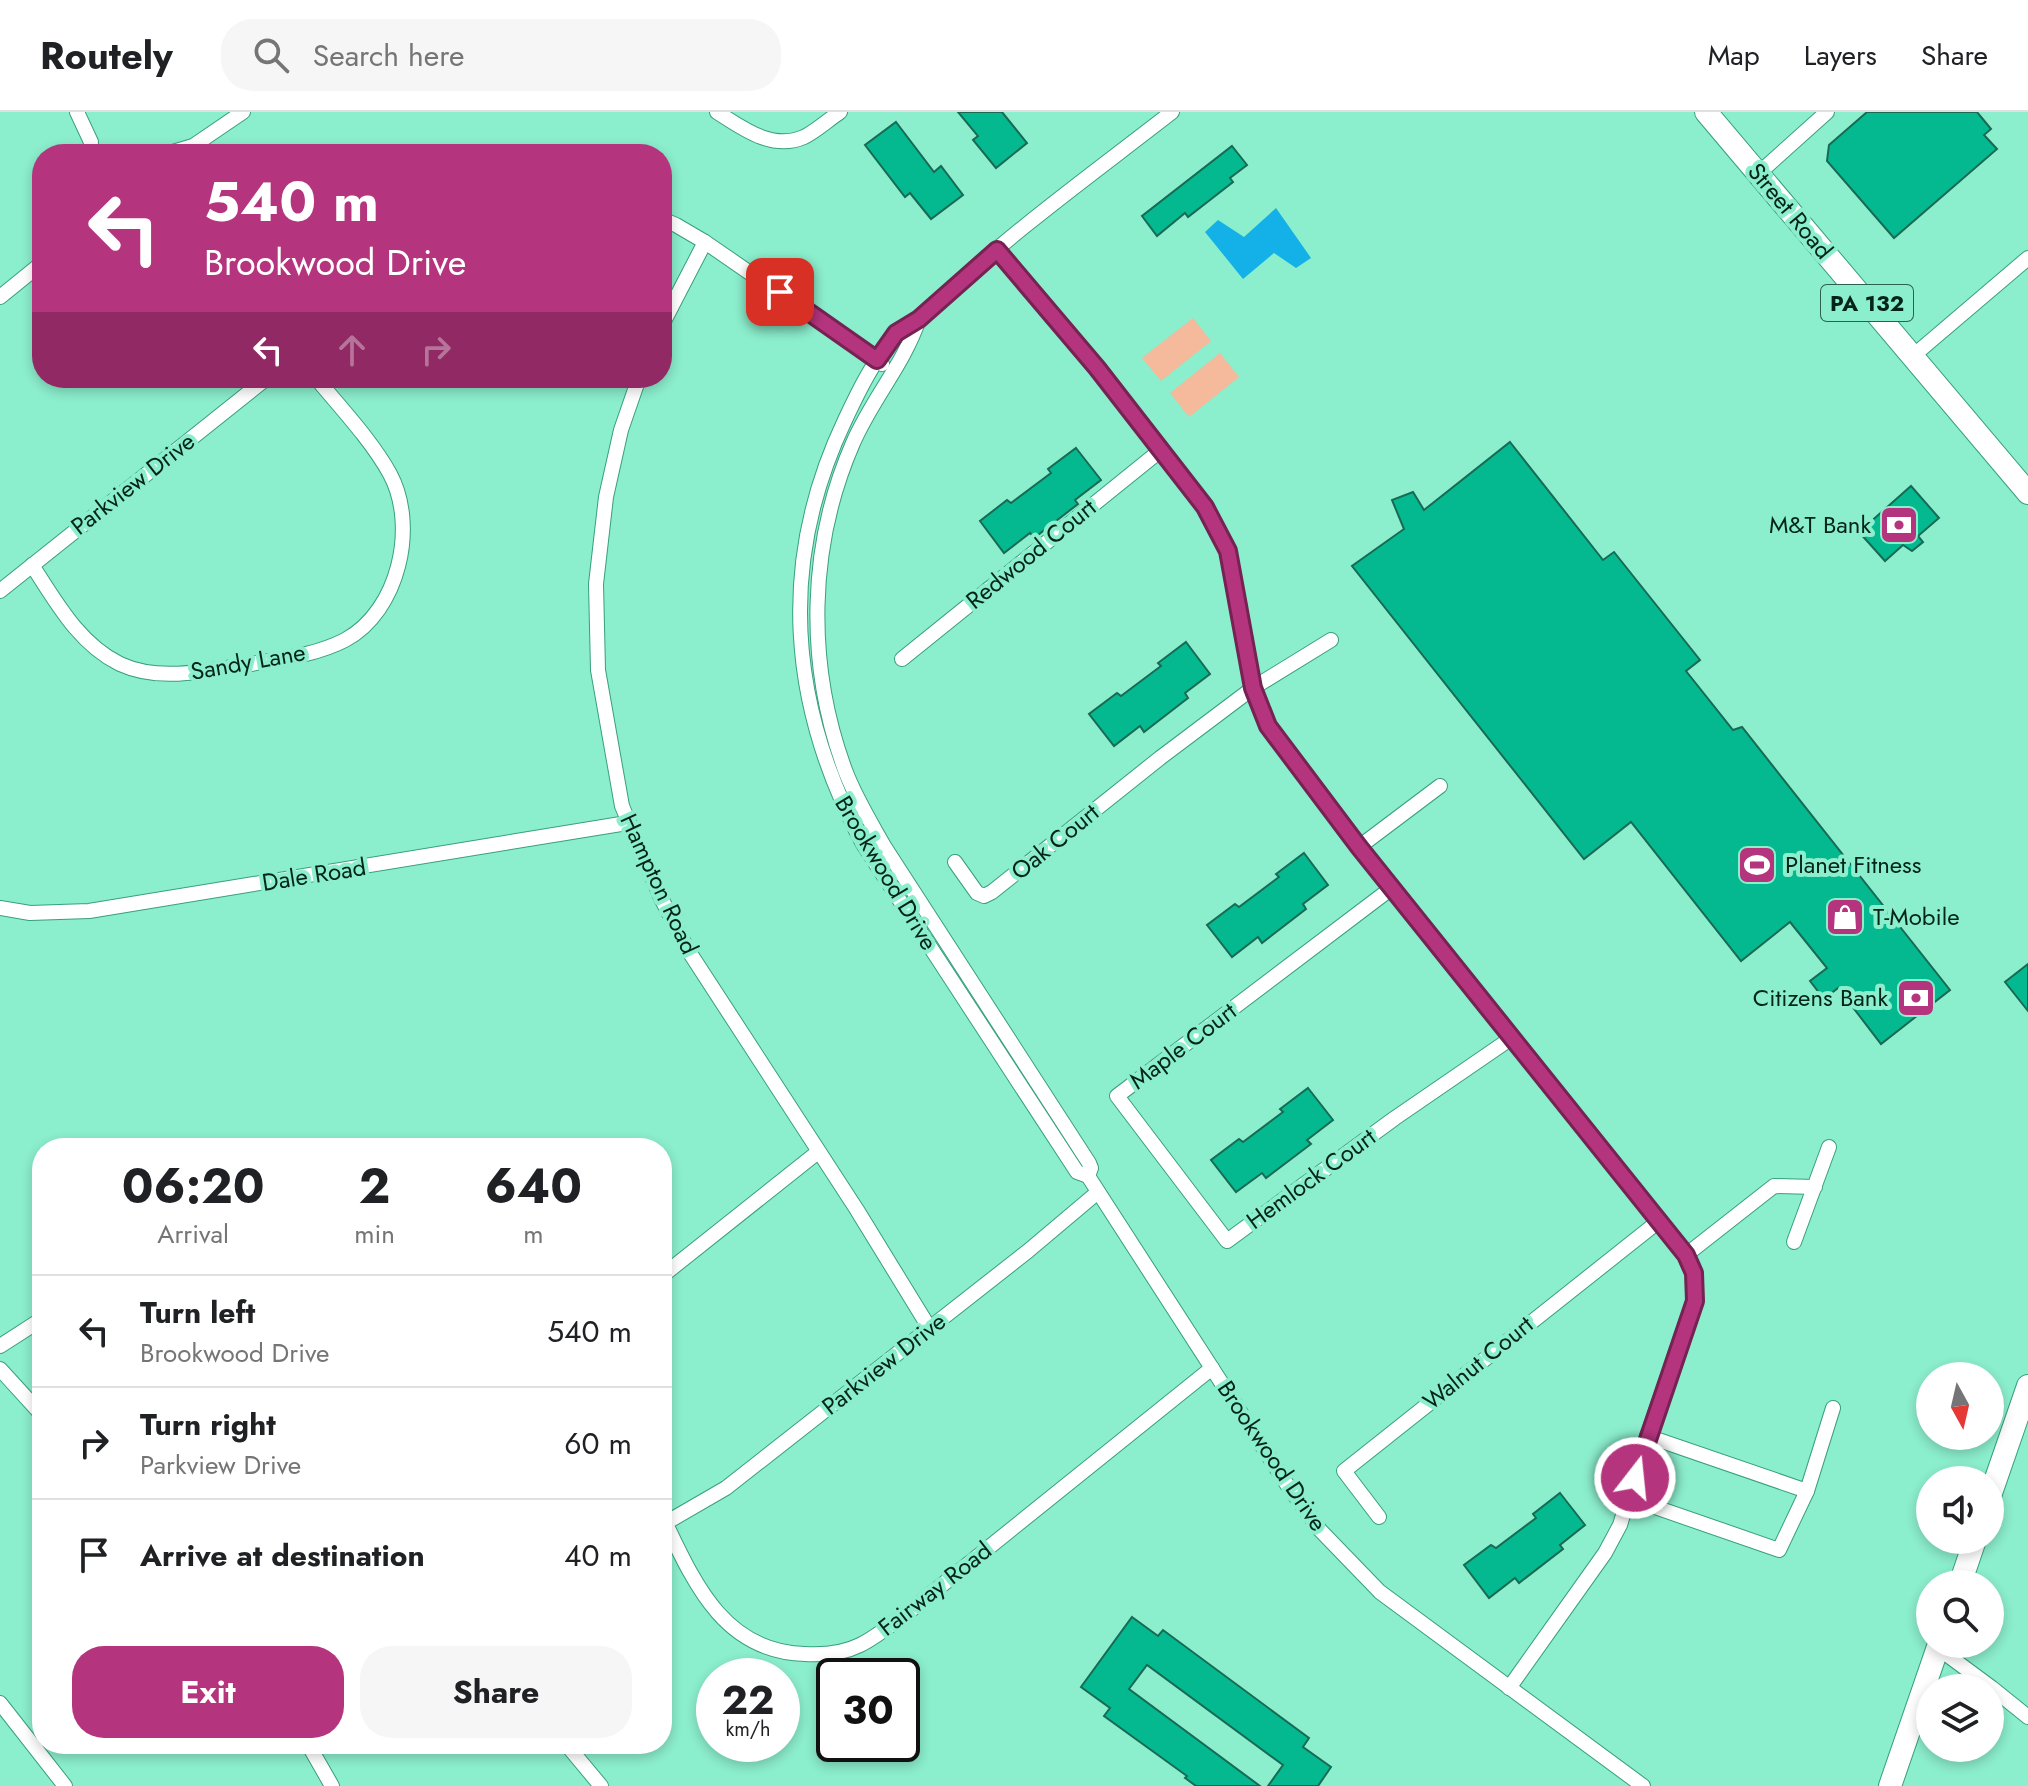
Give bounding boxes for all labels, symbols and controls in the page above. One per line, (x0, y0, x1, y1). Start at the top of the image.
search box (221, 19, 781, 91)
text: Routely (40, 28, 173, 83)
icon: search (249, 33, 293, 77)
text: Search here (313, 34, 465, 77)
text: Map (1708, 35, 1760, 76)
text: Layers (1804, 35, 1877, 76)
text: Share (1921, 35, 1988, 76)
street label: Street Road (1740, 155, 1841, 266)
text: 540 m (204, 161, 379, 242)
icon: left (72, 176, 176, 280)
text: Brookwood Drive (204, 236, 466, 288)
pin (746, 258, 814, 326)
icon: arrive (758, 270, 802, 314)
road number: PA 132 (1821, 285, 1913, 321)
icon: left (246, 328, 290, 372)
icon: ahead (330, 328, 374, 372)
icon: right (414, 328, 458, 372)
street label: Parkview Drive (63, 424, 202, 543)
street label: Redwood Court (958, 490, 1104, 617)
bank icon: M&T Bank (1878, 504, 1920, 546)
place label: M&T Bank (1769, 507, 1871, 542)
street label: Sandy Lane (188, 634, 308, 689)
street label: Brookwood Drive (826, 789, 946, 957)
street label: Oak Court (1003, 795, 1106, 888)
street label: Hampton Road (612, 808, 707, 960)
sports icon: Planet Fitness (1736, 844, 1778, 886)
place label: Planet Fitness (1785, 847, 1921, 882)
street label: Dale Road (259, 849, 368, 900)
shop icon: T-Mobile (1824, 896, 1866, 938)
place label: T-Mobile (1873, 899, 1960, 934)
bank icon: Citizens Bank (1895, 977, 1937, 1019)
place label: Citizens Bank (1753, 980, 1888, 1015)
street label: Maple Court (1122, 994, 1244, 1097)
street label: Hemlock Court (1239, 1120, 1383, 1237)
text: 06:20 (122, 1152, 264, 1221)
text: 2 (359, 1152, 390, 1221)
text: 640 (485, 1152, 582, 1221)
text: Arrival (157, 1215, 229, 1253)
text: min (354, 1215, 395, 1253)
text: m (523, 1215, 544, 1253)
text: Turn left (140, 1291, 255, 1334)
street label: Parkview Drive (814, 1304, 953, 1423)
street label: Walnut Court (1415, 1307, 1540, 1418)
icon: left (72, 1309, 116, 1353)
text: 540 m (547, 1310, 632, 1353)
text: Brookwood Drive (140, 1334, 329, 1372)
north arrow (1916, 1362, 2004, 1450)
map controls (1916, 1362, 2004, 1762)
street label: Brookwood Drive (1209, 1373, 1336, 1538)
text: Turn right (140, 1403, 276, 1446)
icon: right (72, 1421, 116, 1465)
text: 60 m (564, 1422, 632, 1465)
position arrow (1593, 1436, 1677, 1520)
text: Parkview Drive (140, 1446, 301, 1484)
button: sound (1916, 1466, 2004, 1554)
icon: arrive (72, 1533, 116, 1577)
street label: Fairway Road (871, 1533, 999, 1644)
text: Arrive at destination (140, 1534, 425, 1577)
text: 40 m (564, 1534, 632, 1577)
button: search (1916, 1570, 2004, 1658)
button: Exit (72, 1646, 344, 1738)
button: Share (360, 1646, 632, 1738)
speed limit sign: 30 (816, 1658, 920, 1762)
text: 22 (722, 1671, 774, 1729)
button: layers (1916, 1674, 2004, 1762)
text: km/h (725, 1715, 771, 1744)

